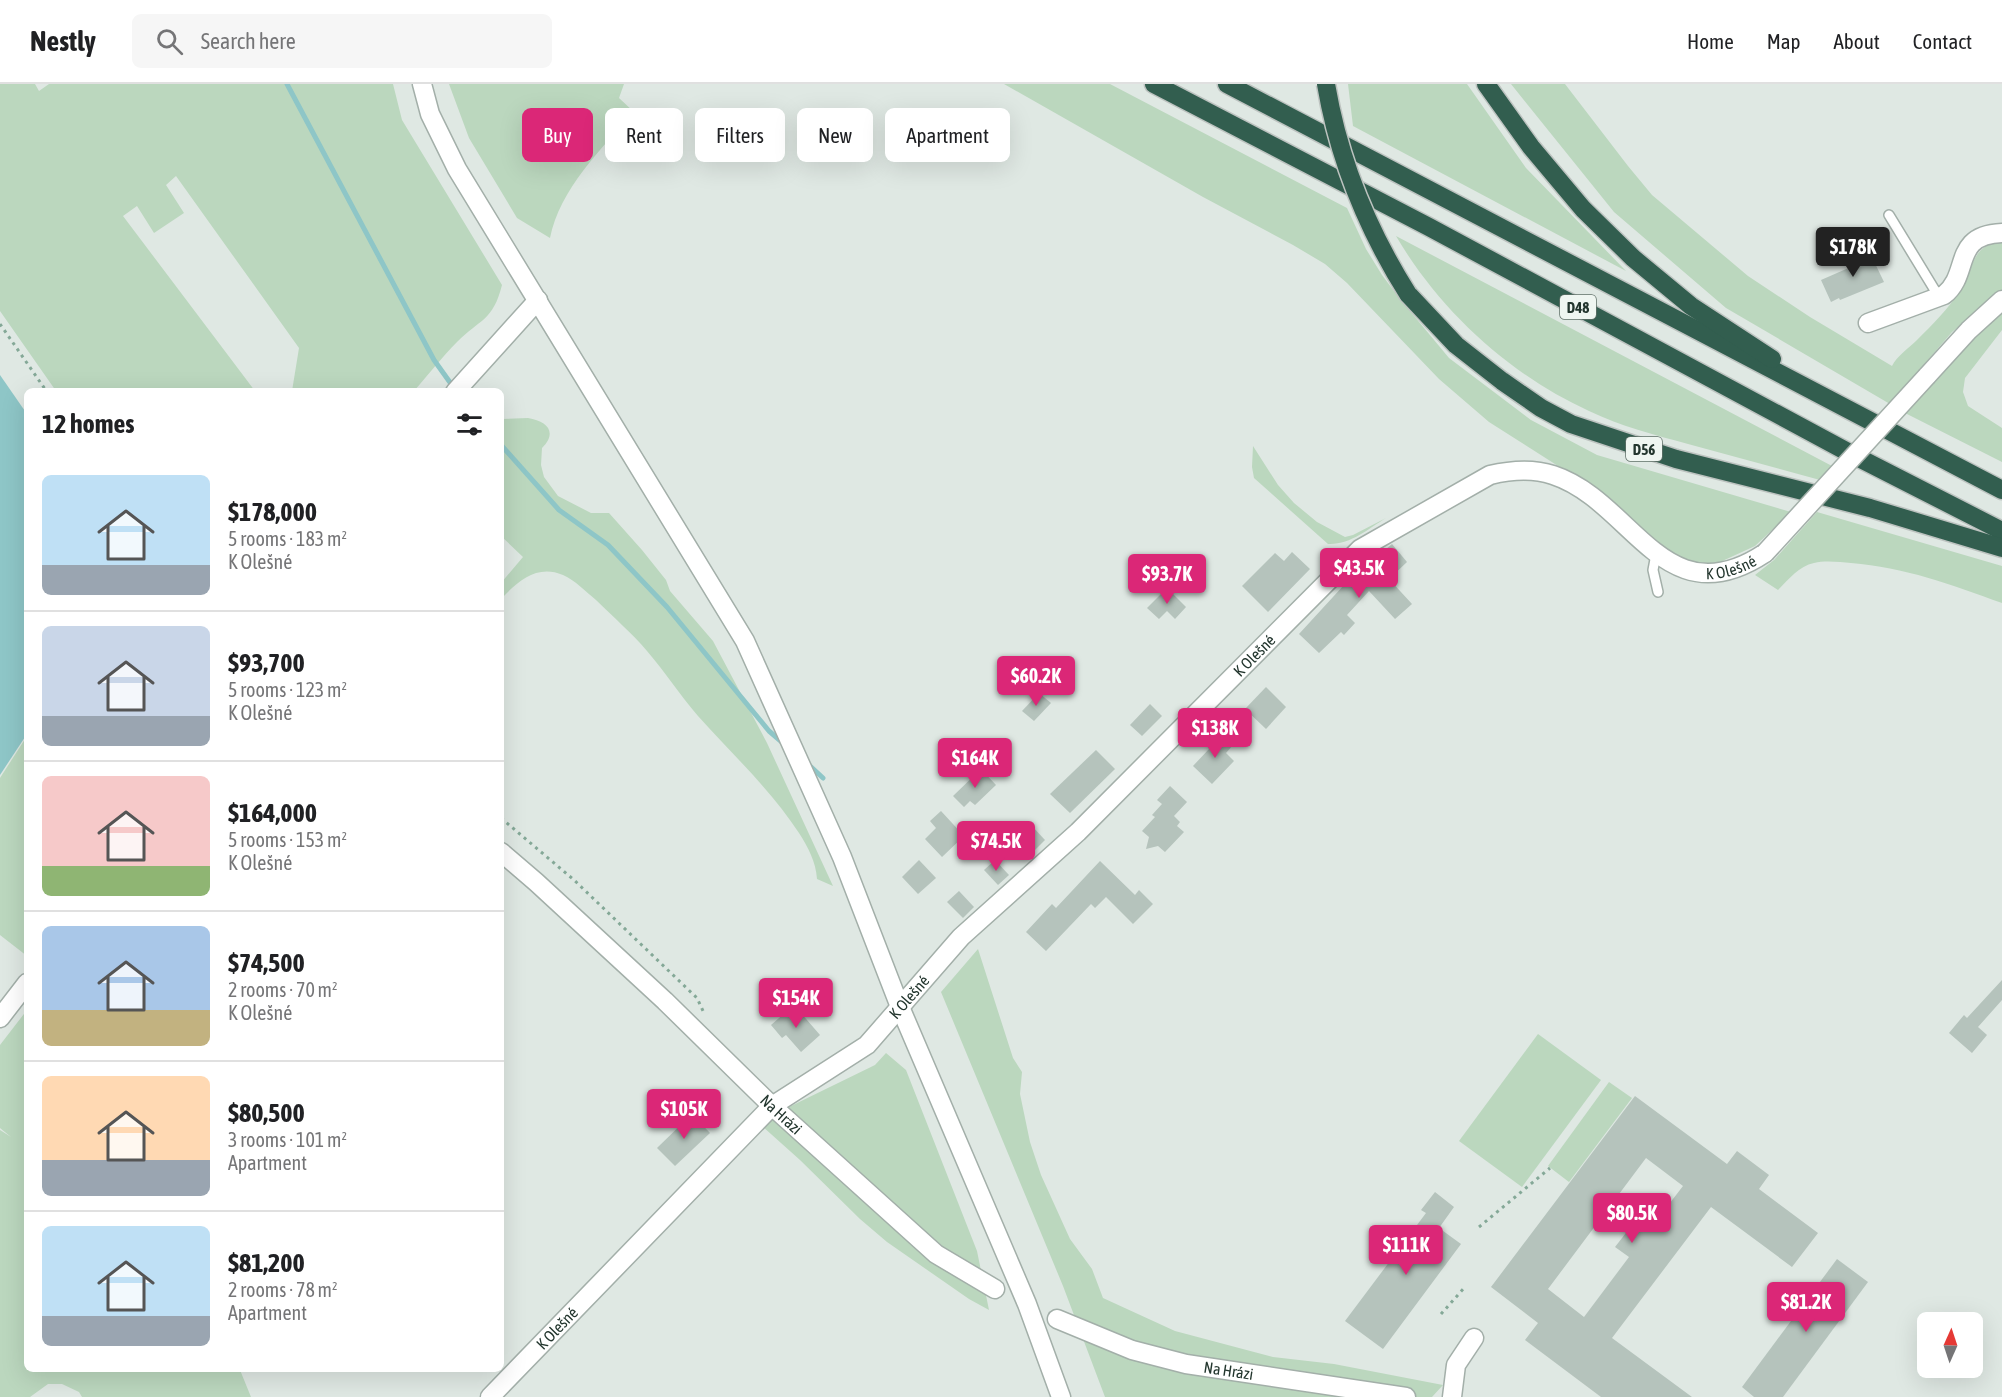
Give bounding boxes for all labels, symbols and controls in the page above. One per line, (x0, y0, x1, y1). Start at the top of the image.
search box (132, 14, 552, 68)
text: Nestly (30, 25, 96, 57)
icon: search (153, 25, 186, 58)
text: Search here (201, 28, 296, 54)
text: Home (1687, 29, 1734, 53)
text: Map (1767, 29, 1801, 53)
text: About (1834, 29, 1880, 53)
text: Contact (1913, 29, 1972, 53)
chip: Buy (522, 108, 593, 162)
chip: Rent (605, 108, 683, 162)
chip: Filters (695, 108, 785, 162)
chip: New (797, 108, 873, 162)
chip: Apartment (885, 108, 1010, 162)
pin: $178K (1811, 227, 1895, 278)
text: $178K (1830, 235, 1876, 258)
road number: D48 (1560, 295, 1596, 319)
icon: filters (453, 408, 486, 441)
text: 12 homes (42, 409, 135, 439)
road number: D56 (1626, 437, 1662, 461)
text: $178,000 (228, 497, 317, 527)
icon: home (90, 499, 162, 571)
text: 5 rooms · 183 m² (228, 527, 347, 550)
pin: $43.5K (1310, 548, 1408, 599)
text: K Olešné (228, 550, 292, 573)
street label: K Olešné (1706, 551, 1759, 582)
pin: $93.7K (1118, 554, 1216, 605)
text: $43.5K (1334, 556, 1384, 579)
text: $93.7K (1142, 562, 1192, 585)
street label: K Olešné (1230, 631, 1279, 680)
text: $93,700 (228, 648, 305, 678)
icon: home (90, 650, 162, 722)
pin: $60.2K (987, 656, 1085, 707)
text: $60.2K (1011, 664, 1061, 687)
text: 5 rooms · 123 m² (228, 678, 347, 701)
text: K Olešné (228, 701, 292, 724)
pin: $138K (1173, 708, 1257, 759)
text: $138K (1192, 716, 1238, 739)
pin: $164K (933, 738, 1017, 789)
text: $164K (952, 746, 998, 769)
text: $164,000 (228, 798, 317, 828)
icon: home (90, 800, 162, 872)
pin: $74.5K (947, 821, 1045, 872)
text: 5 rooms · 153 m² (228, 828, 347, 851)
text: $74.5K (971, 829, 1021, 852)
text: K Olešné (228, 851, 292, 874)
text: $74,500 (228, 948, 305, 978)
icon: home (90, 950, 162, 1022)
street label: K Olešné (885, 972, 933, 1022)
text: 2 rooms · 70 m² (228, 978, 338, 1001)
pin: $154K (754, 978, 838, 1029)
text: $154K (773, 986, 819, 1009)
text: K Olešné (228, 1001, 292, 1024)
pin: $105K (642, 1089, 726, 1140)
street label: Na Hrázi (757, 1091, 806, 1138)
text: $105K (661, 1097, 707, 1120)
text: $80,500 (228, 1098, 305, 1128)
icon: home (90, 1100, 162, 1172)
text: 3 rooms · 101 m² (228, 1128, 347, 1151)
text: Apartment (228, 1151, 307, 1174)
pin: $80.5K (1583, 1193, 1681, 1244)
text: $80.5K (1607, 1201, 1657, 1224)
pin: $111K (1364, 1225, 1448, 1276)
text: $111K (1383, 1233, 1429, 1256)
text: $81,200 (228, 1248, 305, 1278)
icon: home (90, 1250, 162, 1322)
text: 2 rooms · 78 m² (228, 1278, 338, 1301)
pin: $81.2K (1757, 1282, 1855, 1333)
text: $81.2K (1781, 1290, 1831, 1313)
text: Apartment (228, 1301, 307, 1324)
street label: K Olešné (532, 1303, 581, 1353)
north arrow (1917, 1312, 1983, 1378)
map controls (1917, 1312, 1983, 1378)
street label: Na Hrázi (1203, 1358, 1255, 1383)

